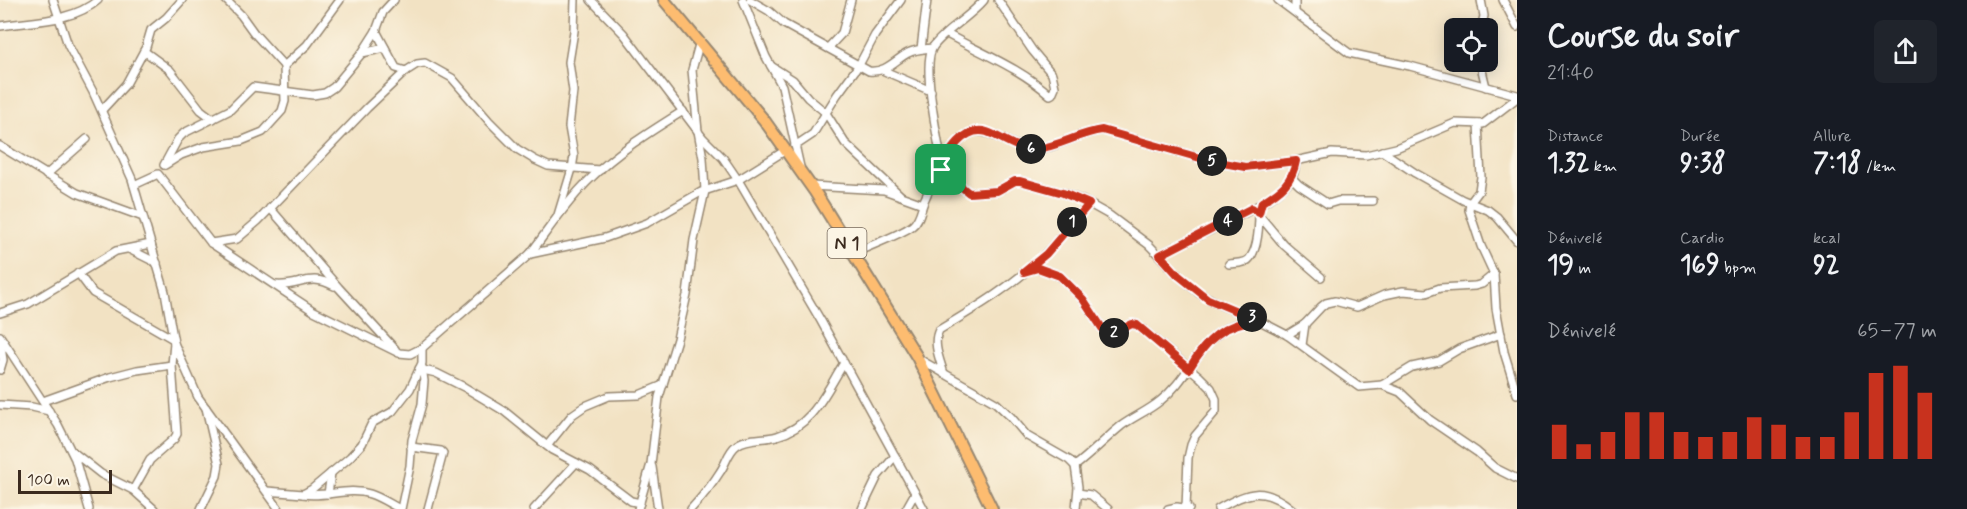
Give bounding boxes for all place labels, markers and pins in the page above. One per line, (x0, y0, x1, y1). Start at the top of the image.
pin: 6 (1016, 134, 1046, 164)
pin (915, 144, 966, 195)
pin: 5 (1197, 146, 1227, 176)
pin: 4 (1213, 206, 1243, 236)
pin: 1 (1057, 207, 1087, 237)
pin: 3 (1237, 302, 1267, 332)
pin: 2 (1099, 318, 1129, 348)

